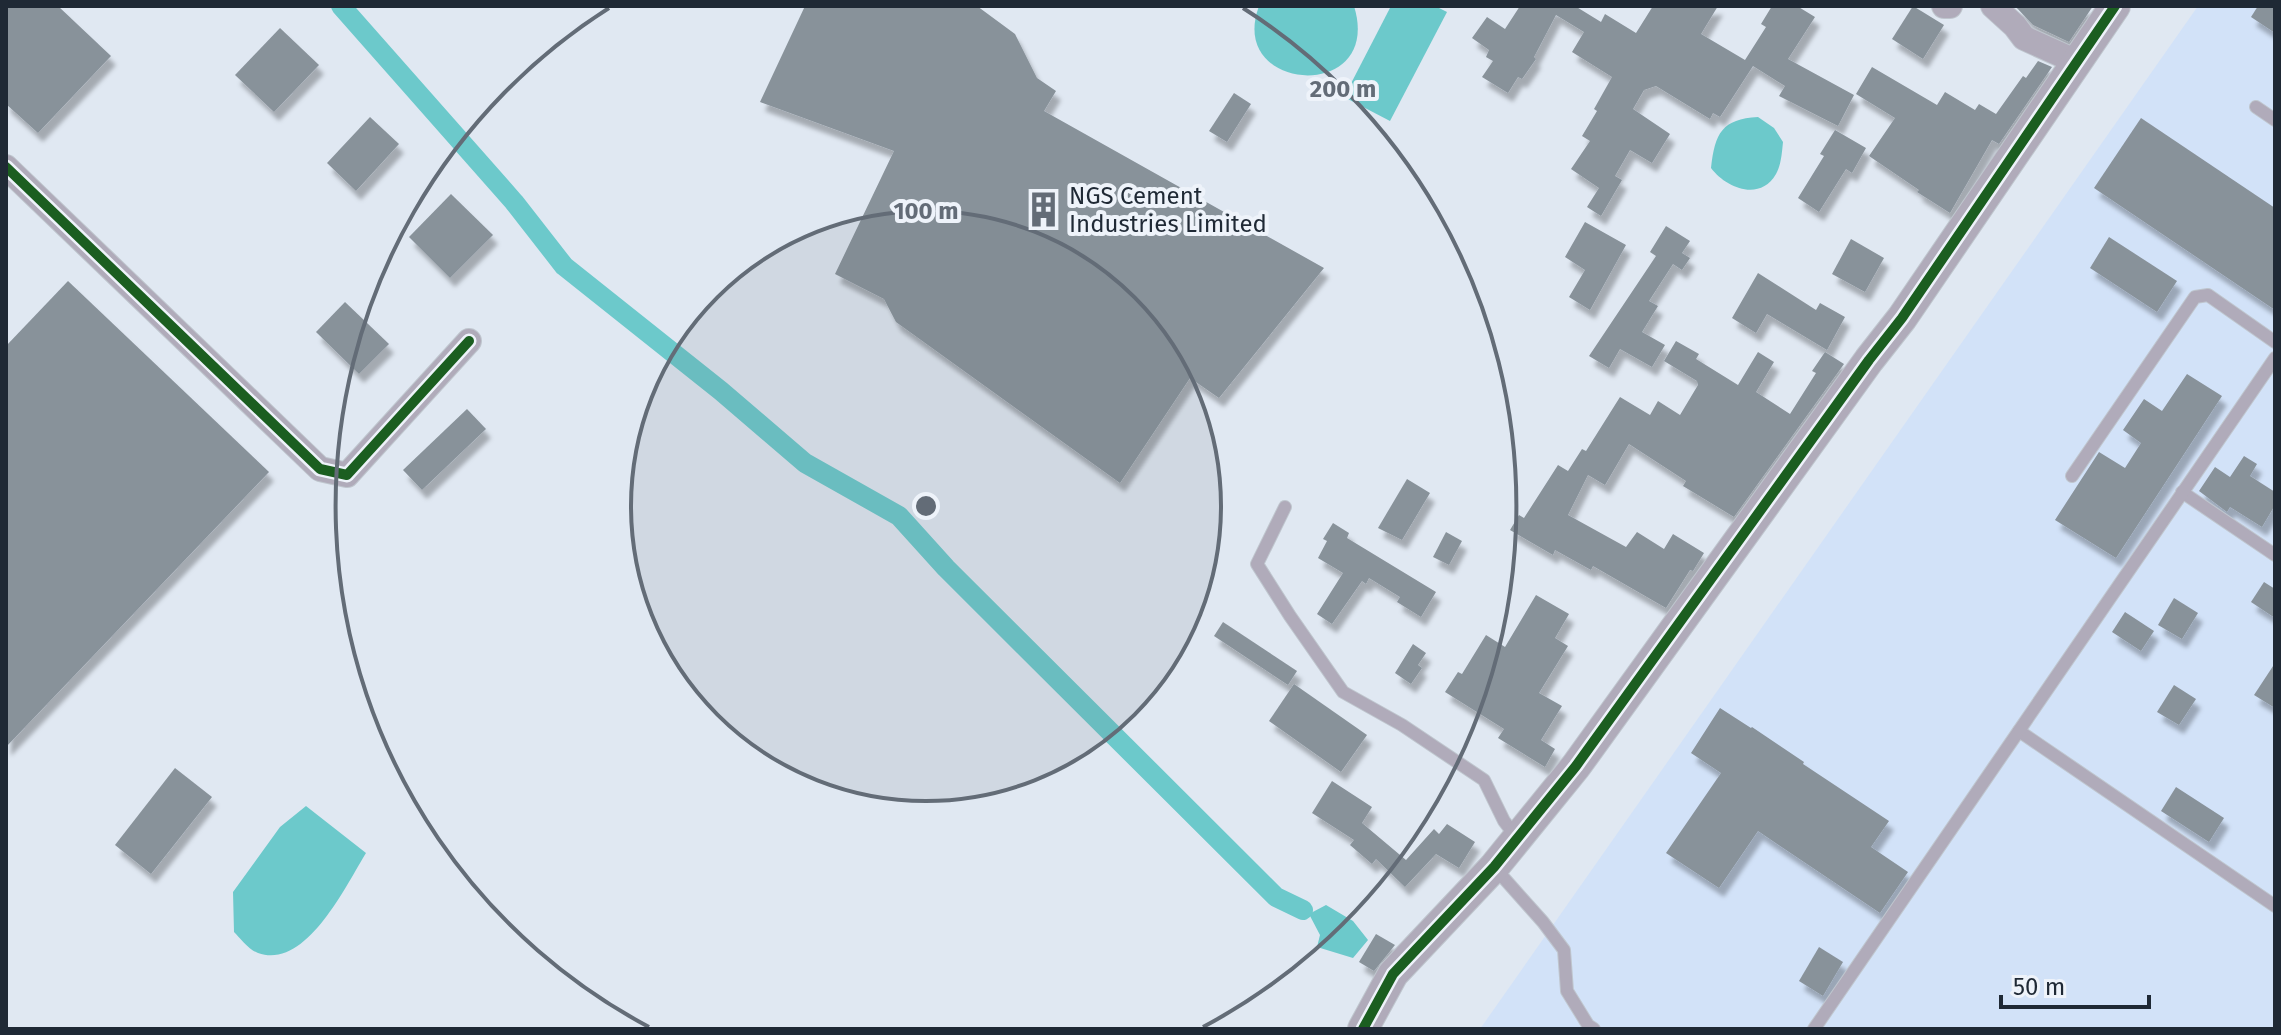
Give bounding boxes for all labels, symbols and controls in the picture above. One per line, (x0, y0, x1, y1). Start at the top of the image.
text: 200 m (1310, 75, 1376, 103)
place label: NGS Cement Industries Limited (1069, 182, 1267, 238)
building icon: NGS Cement Industries Limited (1024, 191, 1062, 229)
text: 100 m (893, 197, 959, 225)
centre of rings (912, 492, 940, 520)
scale bar (2001, 959, 2149, 1009)
text: 50 m (2013, 973, 2065, 1001)

